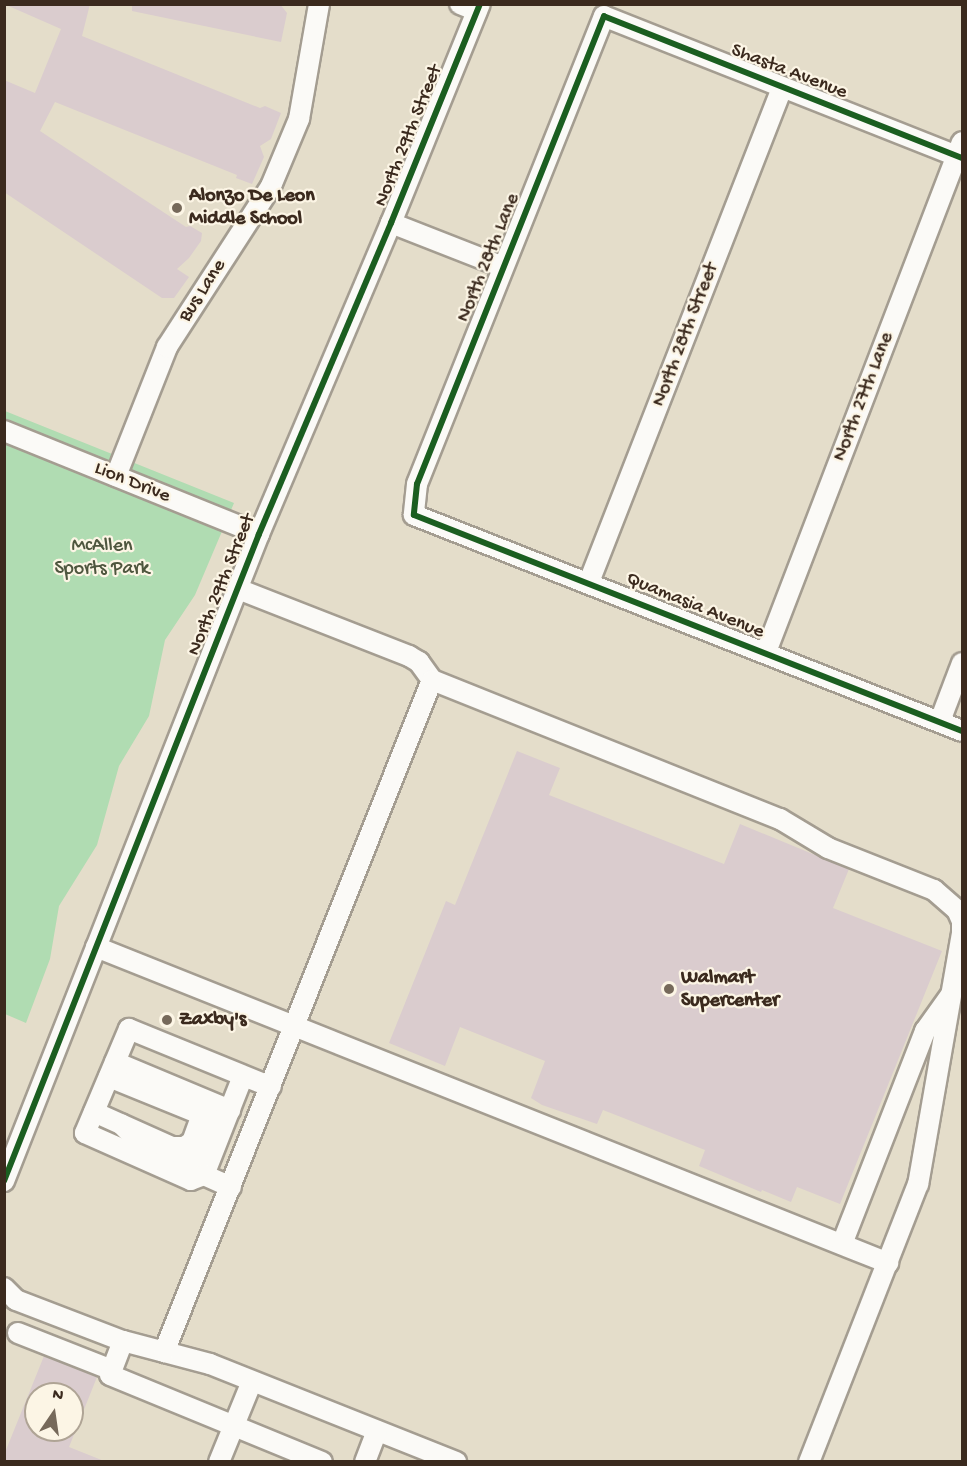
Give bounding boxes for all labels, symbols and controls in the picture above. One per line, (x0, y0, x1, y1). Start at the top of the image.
street label: Shasta Avenue (727, 39, 851, 105)
street label: North 29th Street (370, 62, 448, 210)
place label: Alonzo De Leon Middle School (189, 184, 315, 231)
street label: North 28th Lane (452, 190, 526, 326)
marker: Alonzo De Leon Middle School (170, 201, 184, 215)
street label: Bus Lane (174, 255, 232, 327)
street label: North 28th Street (648, 260, 724, 410)
street label: North 27th Lane (828, 329, 900, 465)
street label: Lion Drive (90, 457, 174, 509)
street label: North 29th Street (183, 511, 261, 659)
park label: McAllen Sports Park (55, 534, 149, 581)
street label: Quamasia Avenue (622, 567, 768, 645)
place label: Walmart Supercenter (681, 966, 779, 1013)
marker: Walmart Supercenter (662, 982, 676, 996)
place label: Zaxby's (179, 1008, 246, 1032)
marker: Zaxby's (160, 1013, 174, 1027)
north arrow (24, 1382, 84, 1442)
text: N (50, 1385, 65, 1406)

